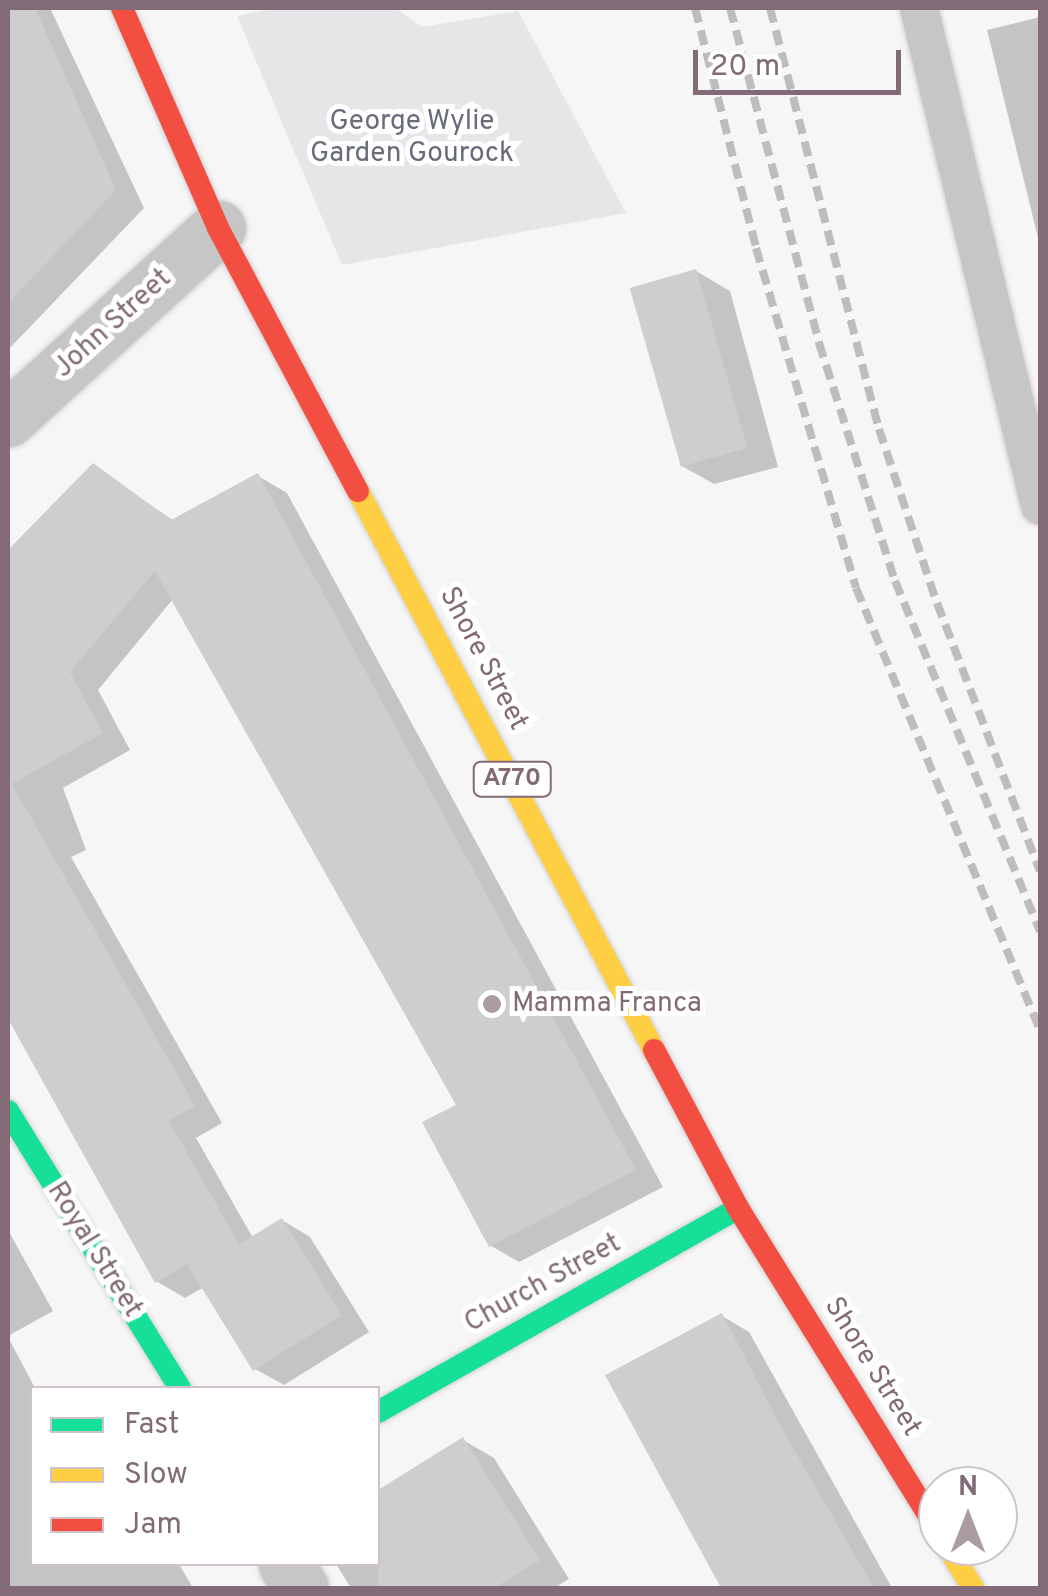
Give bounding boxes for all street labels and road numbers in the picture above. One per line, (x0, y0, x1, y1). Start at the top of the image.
street label: John Street (47, 263, 179, 385)
street label: Shore Street (431, 582, 535, 736)
road number: A770 (472, 759, 552, 799)
street label: Royal Street (39, 1176, 149, 1324)
street label: Church Street (459, 1227, 627, 1341)
street label: Shore Street (816, 1291, 928, 1443)

